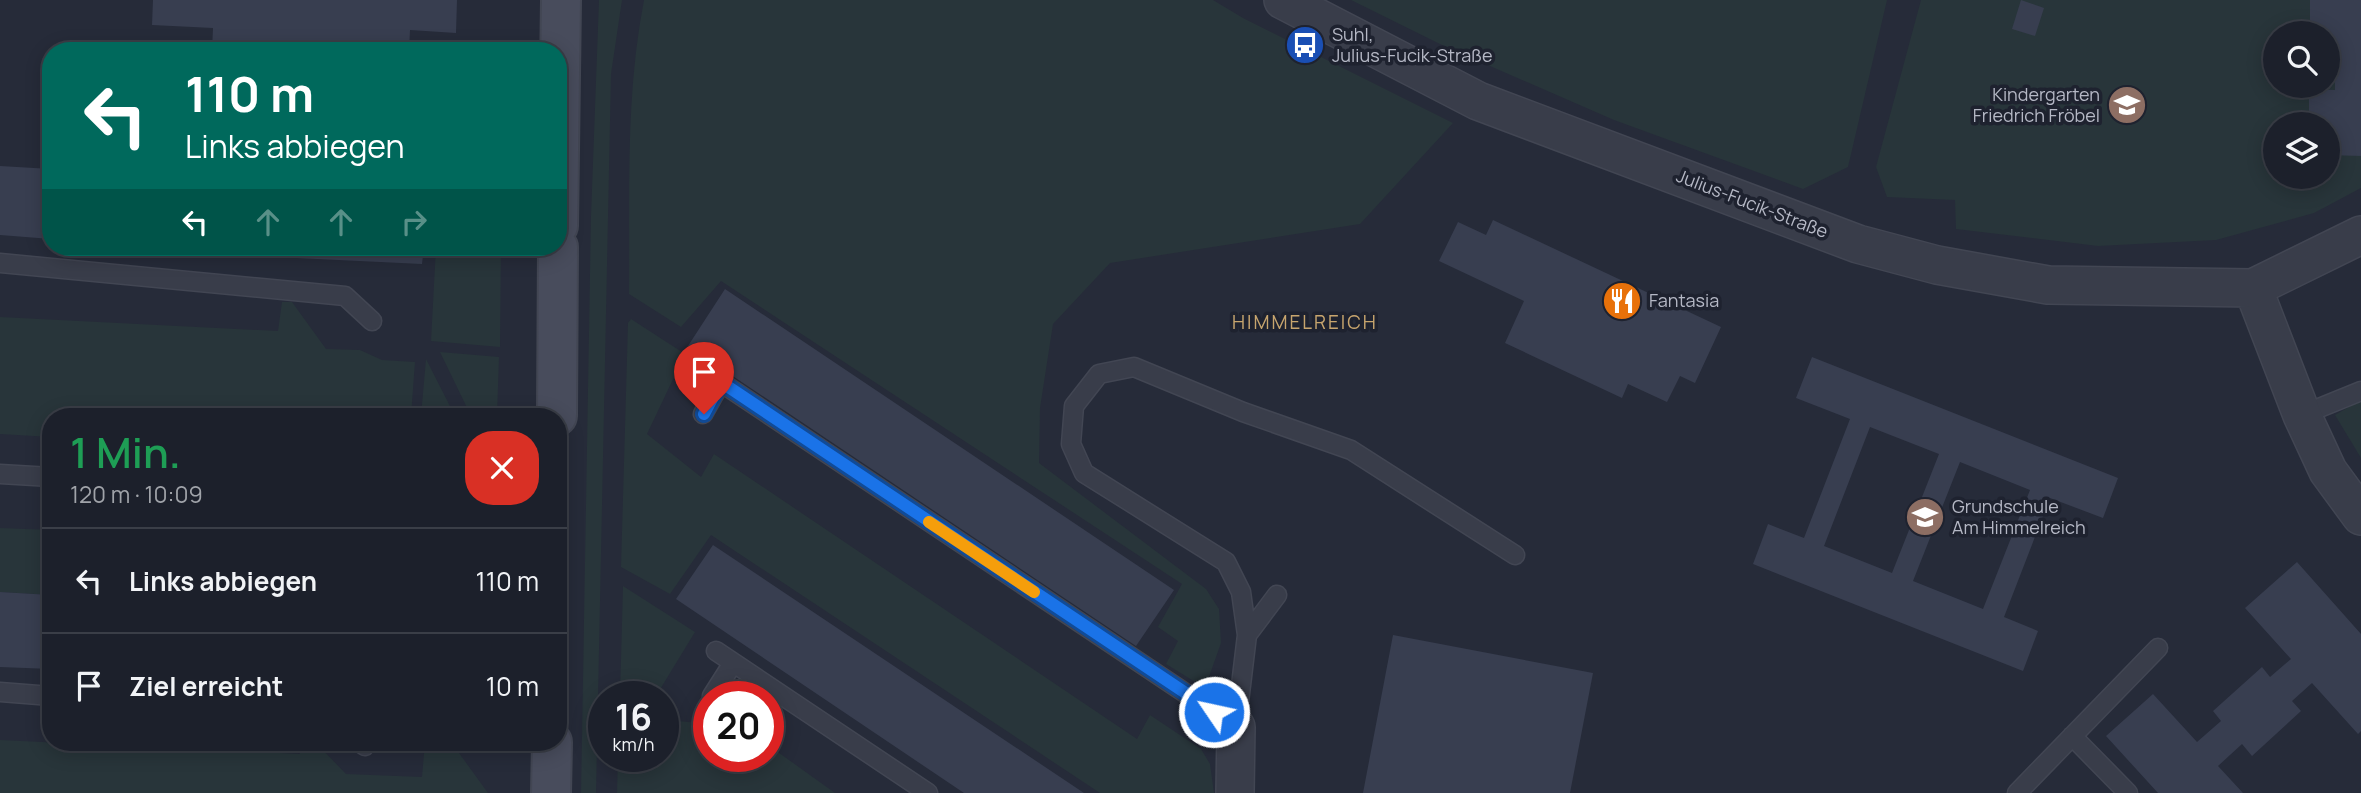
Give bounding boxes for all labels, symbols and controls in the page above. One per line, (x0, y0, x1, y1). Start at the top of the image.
map controls (2263, 21, 2340, 189)
button: search (2263, 21, 2340, 98)
place label: Suhl, Julius-Fucik-Straße (1332, 22, 1492, 67)
bus stop icon: Suhl, Julius-Fucik-Straße (1284, 24, 1326, 66)
text: 110 m (185, 60, 314, 127)
icon: left (70, 70, 161, 161)
place label: Kindergarten Friedrich Fröbel (1973, 82, 2100, 127)
school or university icon: Kindergarten Friedrich Fröbel (2106, 84, 2148, 126)
button: layers (2263, 112, 2340, 189)
text: Links abbiegen (185, 124, 405, 168)
street label: Julius-Fucik-Straße (1673, 163, 1832, 243)
icon: left (176, 203, 214, 241)
icon: ahead (249, 203, 287, 241)
icon: ahead (322, 203, 360, 241)
icon: right (395, 203, 433, 241)
restaurant icon: Fantasia (1601, 280, 1643, 322)
place label: Fantasia (1649, 288, 1719, 312)
district label: HIMMELREICH (1232, 309, 1378, 335)
pin (674, 342, 734, 414)
icon: arrive (685, 353, 723, 391)
text: 1 Min. (70, 423, 181, 481)
button: close (465, 431, 539, 505)
text: 120 m · 10:09 (70, 478, 203, 510)
place label: Grundschule Am Himmelreich (1952, 494, 2086, 539)
school or university icon: Grundschule Am Himmelreich (1904, 496, 1946, 538)
icon: left (70, 562, 108, 600)
text: Links abbiegen (129, 563, 317, 599)
text: 110 m (476, 563, 539, 599)
icon: arrive (70, 667, 108, 705)
text: Ziel erreicht (129, 668, 283, 704)
text: 10 m (486, 668, 539, 704)
position arrow (1177, 675, 1251, 749)
speed limit sign: 20 (693, 681, 784, 772)
text: 16 (615, 693, 652, 741)
text: km/h (613, 732, 654, 756)

